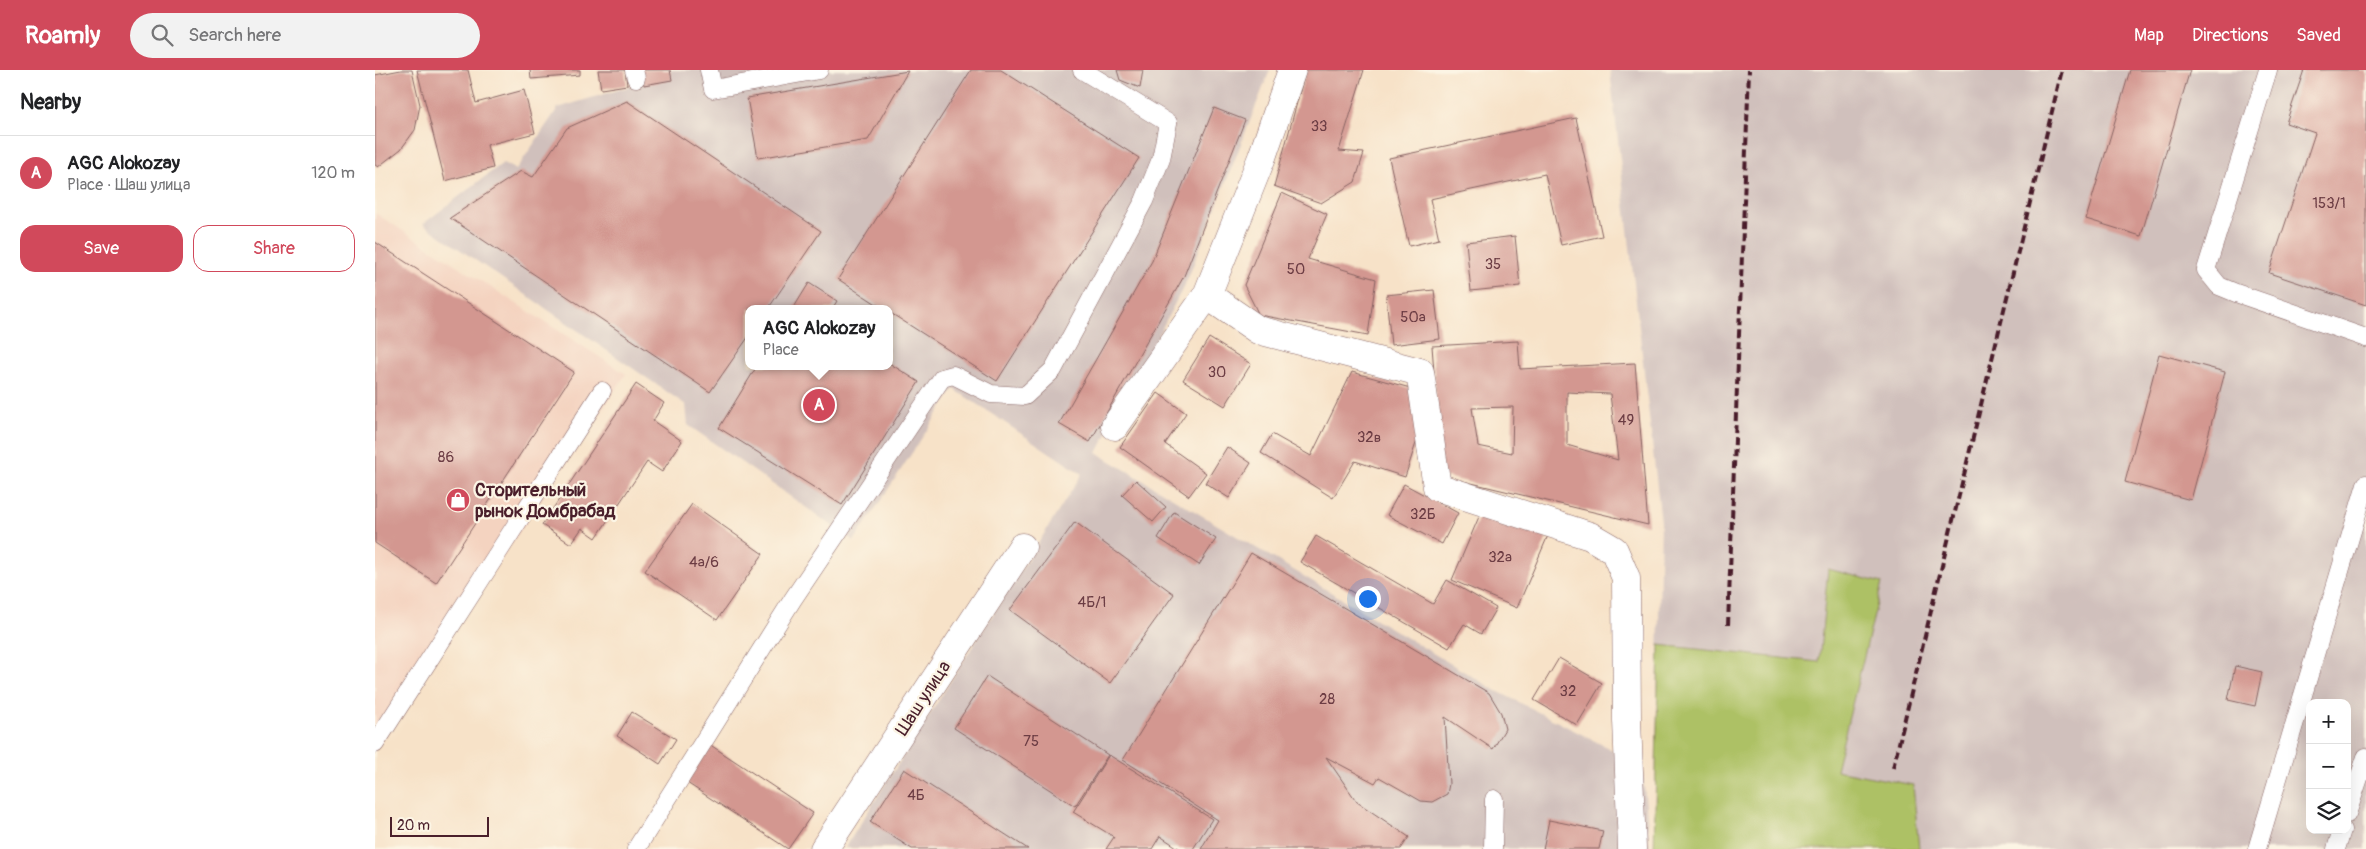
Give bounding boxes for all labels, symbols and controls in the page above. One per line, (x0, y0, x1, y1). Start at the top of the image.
search box (130, 13, 480, 58)
text: Roamly (25, 21, 100, 50)
icon: search (148, 21, 176, 49)
text: Search here (188, 23, 281, 47)
text: Map (2134, 24, 2164, 47)
text: Directions (2192, 24, 2268, 47)
text: Saved (2296, 24, 2341, 47)
text: Nearby (20, 89, 81, 116)
house number: 33 (1311, 117, 1327, 136)
text: AGC Alokozay (67, 151, 180, 175)
text: A (31, 163, 41, 183)
text: 120 m (311, 163, 355, 183)
text: Place · Шаш улица (67, 175, 190, 195)
house number: 153/1 (2312, 194, 2346, 213)
button: Save (20, 225, 183, 272)
button: Share (193, 225, 355, 272)
house number: 35 (1485, 255, 1501, 274)
house number: 50 (1287, 260, 1305, 279)
popup (745, 305, 893, 370)
house number: 50а (1400, 308, 1426, 327)
text: AGC Alokozay (763, 316, 875, 340)
text: Place (763, 340, 799, 360)
house number: 30 (1208, 363, 1226, 382)
pin: A (803, 386, 835, 424)
house number: 49 (1618, 411, 1634, 430)
house number: 32в (1357, 428, 1381, 447)
house number: 86 (438, 448, 454, 467)
place label: Сторительный рынок Домбрабад (475, 479, 616, 523)
shop icon: Сторительный рынок Домбрабад (445, 487, 471, 513)
house number: 32Б (1410, 505, 1436, 524)
house number: 32а (1488, 548, 1512, 567)
house number: 4a/6 (689, 553, 719, 572)
your location (1355, 586, 1381, 612)
house number: 4Б/1 (1078, 593, 1106, 612)
street label: Шаш улица (891, 657, 956, 740)
house number: 32 (1560, 682, 1576, 701)
house number: 28 (1319, 690, 1335, 709)
map controls (2306, 699, 2351, 834)
button: + (2306, 699, 2351, 744)
house number: 75 (1023, 732, 1039, 751)
button: − (2306, 744, 2351, 789)
house number: 4Б (907, 786, 925, 805)
button: layers (2306, 789, 2351, 834)
scale bar (390, 814, 489, 837)
text: 20 m (397, 817, 430, 834)

